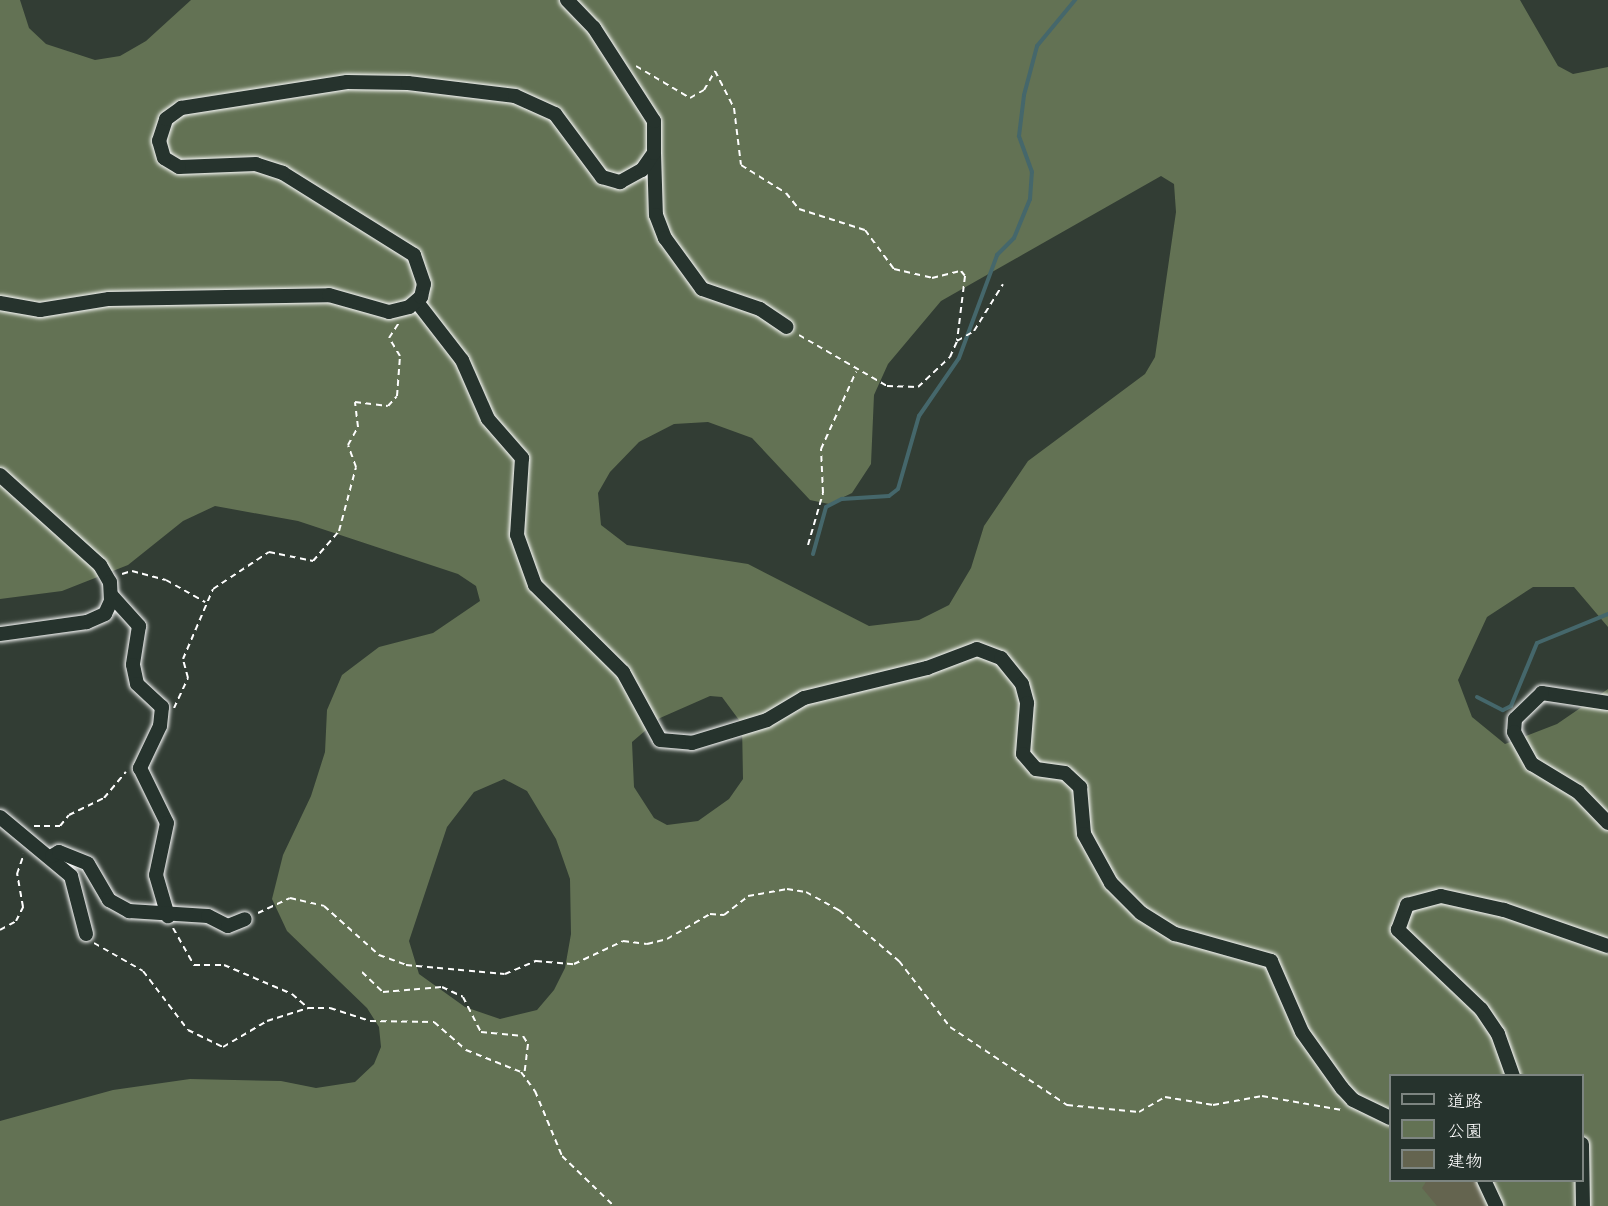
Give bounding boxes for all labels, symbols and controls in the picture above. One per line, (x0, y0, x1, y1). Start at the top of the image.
legend (1389, 1074, 1584, 1182)
text: 道路 (1447, 1089, 1483, 1112)
text: 公園 (1447, 1119, 1483, 1142)
text: 建物 (1447, 1149, 1483, 1172)

